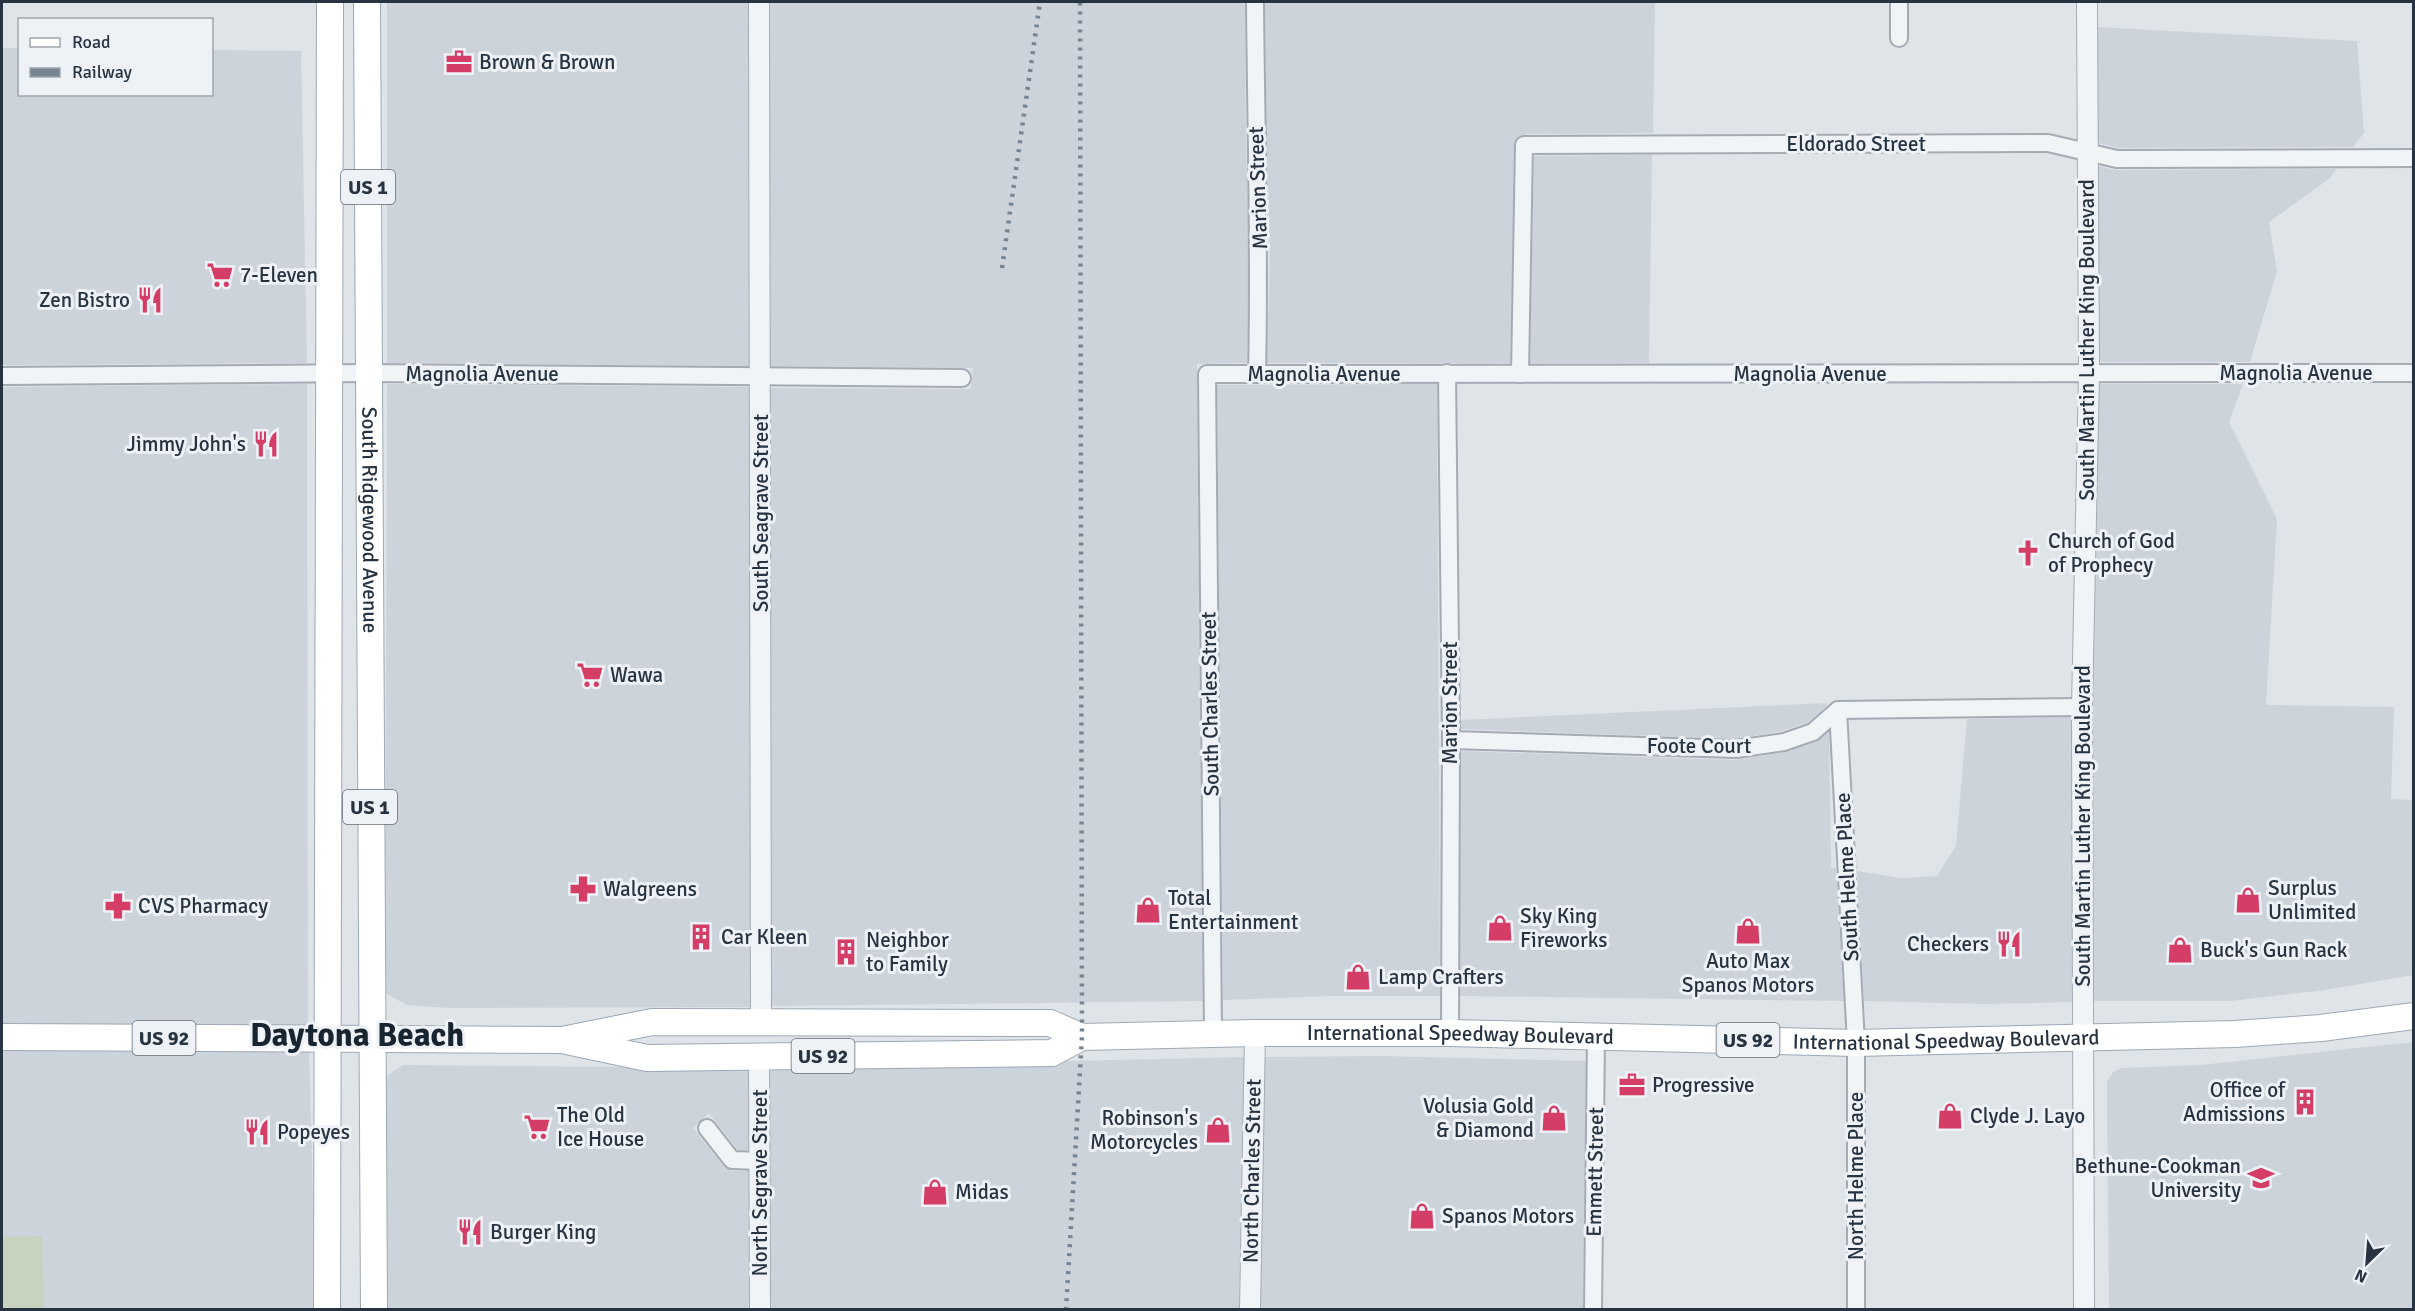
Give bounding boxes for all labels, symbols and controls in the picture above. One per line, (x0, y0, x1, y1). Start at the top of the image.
legend (18, 18, 213, 96)
text: Road (72, 31, 111, 53)
office icon: Brown & Brown (444, 47, 474, 77)
place label: Brown & Brown (479, 49, 615, 75)
text: Railway (72, 61, 133, 83)
street label: Marion Street (1243, 126, 1273, 250)
street label: Eldorado Street (1786, 131, 1926, 157)
road number: US 1 (341, 170, 395, 204)
street label: South Martin Luther King Boulevard (2074, 179, 2100, 501)
supermarket icon: 7-Eleven (205, 260, 235, 290)
place label: 7-Eleven (240, 262, 318, 288)
restaurant icon: Zen Bistro (135, 285, 165, 315)
place label: Zen Bistro (39, 287, 130, 313)
street label: Magnolia Avenue (2219, 360, 2373, 386)
street label: Magnolia Avenue (405, 361, 559, 387)
street label: Magnolia Avenue (1247, 361, 1401, 387)
street label: Magnolia Avenue (1733, 361, 1887, 387)
street label: South Ridgewood Avenue (356, 407, 383, 633)
street label: South Seagrave Street (748, 414, 774, 612)
restaurant icon: Jimmy John's (251, 429, 281, 459)
place label: Jimmy John's (127, 431, 246, 457)
place label: Church of God of Prophecy (2048, 528, 2175, 578)
church icon: Church of God of Prophecy (2013, 538, 2043, 568)
street label: South Charles Street (1195, 611, 1225, 797)
street label: Marion Street (1437, 641, 1463, 765)
supermarket icon: Wawa (575, 660, 605, 690)
place label: Wawa (610, 662, 663, 688)
street label: South Martin Luther King Boulevard (2070, 665, 2096, 987)
street label: Foote Court (1647, 733, 1751, 759)
road number: US 1 (343, 790, 397, 824)
street label: South Helme Place (1830, 792, 1864, 962)
pharmacy icon: Walgreens (568, 874, 598, 904)
place label: Surplus Unlimited (2268, 875, 2356, 925)
place label: Walgreens (603, 876, 697, 902)
place label: Total Entertainment (1168, 885, 1298, 935)
shop icon: Surplus Unlimited (2233, 885, 2263, 915)
pharmacy icon: CVS Pharmacy (103, 891, 133, 921)
place label: CVS Pharmacy (138, 893, 268, 919)
shop icon: Total Entertainment (1133, 895, 1163, 925)
place label: Sky King Fireworks (1520, 903, 1607, 953)
shop icon: Sky King Fireworks (1485, 913, 1515, 943)
shop icon: Auto Max Spanos Motors (1733, 916, 1763, 946)
building icon: Car Kleen (686, 922, 716, 952)
place label: Car Kleen (721, 924, 807, 950)
place label: Neighbor to Family (866, 927, 949, 977)
restaurant icon: Checkers (1994, 929, 2024, 959)
place label: Checkers (1907, 931, 1989, 957)
shop icon: Buck's Gun Rack (2165, 935, 2195, 965)
building icon: Neighbor to Family (831, 937, 861, 967)
place label: Buck's Gun Rack (2200, 937, 2348, 963)
place label: Auto Max Spanos Motors (1682, 948, 1814, 998)
shop icon: Lamp Crafters (1343, 962, 1373, 992)
place label: Lamp Crafters (1378, 964, 1504, 990)
district label: Daytona Beach (250, 1015, 464, 1056)
street label: International Speedway Boulevard (1307, 1020, 1614, 1050)
road number: US 92 (132, 1021, 195, 1055)
road number: US 92 (1716, 1023, 1780, 1057)
street label: International Speedway Boulevard (1792, 1024, 2100, 1056)
road number: US 92 (792, 1039, 854, 1073)
office icon: Progressive (1617, 1070, 1647, 1100)
place label: Progressive (1652, 1072, 1754, 1098)
place label: Office of Admissions (2183, 1077, 2286, 1127)
street label: North Charles Street (1237, 1079, 1267, 1263)
building icon: Office of Admissions (2290, 1087, 2320, 1117)
street label: North Segrave Street (747, 1089, 773, 1277)
street label: North Helme Place (1843, 1092, 1869, 1260)
place label: Volusia Gold & Diamond (1423, 1093, 1534, 1143)
shop icon: Clyde J. Layo (1935, 1101, 1965, 1131)
place label: The Old Ice House (557, 1102, 644, 1152)
shop icon: Volusia Gold & Diamond (1539, 1103, 1569, 1133)
place label: Clyde J. Layo (1970, 1103, 2085, 1129)
place label: Robinson's Motorcycles (1090, 1105, 1198, 1155)
street label: Emmett Street (1581, 1107, 1609, 1237)
supermarket icon: The Old Ice House (522, 1112, 552, 1142)
shop icon: Robinson's Motorcycles (1203, 1115, 1233, 1145)
restaurant icon: Popeyes (242, 1117, 272, 1147)
place label: Popeyes (277, 1119, 350, 1145)
place label: Bethune-Cookman University (2074, 1153, 2241, 1203)
school or university icon: Bethune-Cookman University (2246, 1163, 2276, 1193)
shop icon: Midas (920, 1177, 950, 1207)
place label: Midas (955, 1179, 1009, 1205)
shop icon: Spanos Motors (1407, 1201, 1437, 1231)
place label: Spanos Motors (1442, 1203, 1574, 1229)
restaurant icon: Burger King (455, 1217, 485, 1247)
place label: Burger King (490, 1219, 596, 1245)
north arrow (2337, 1233, 2397, 1293)
text: N (2352, 1264, 2370, 1287)

